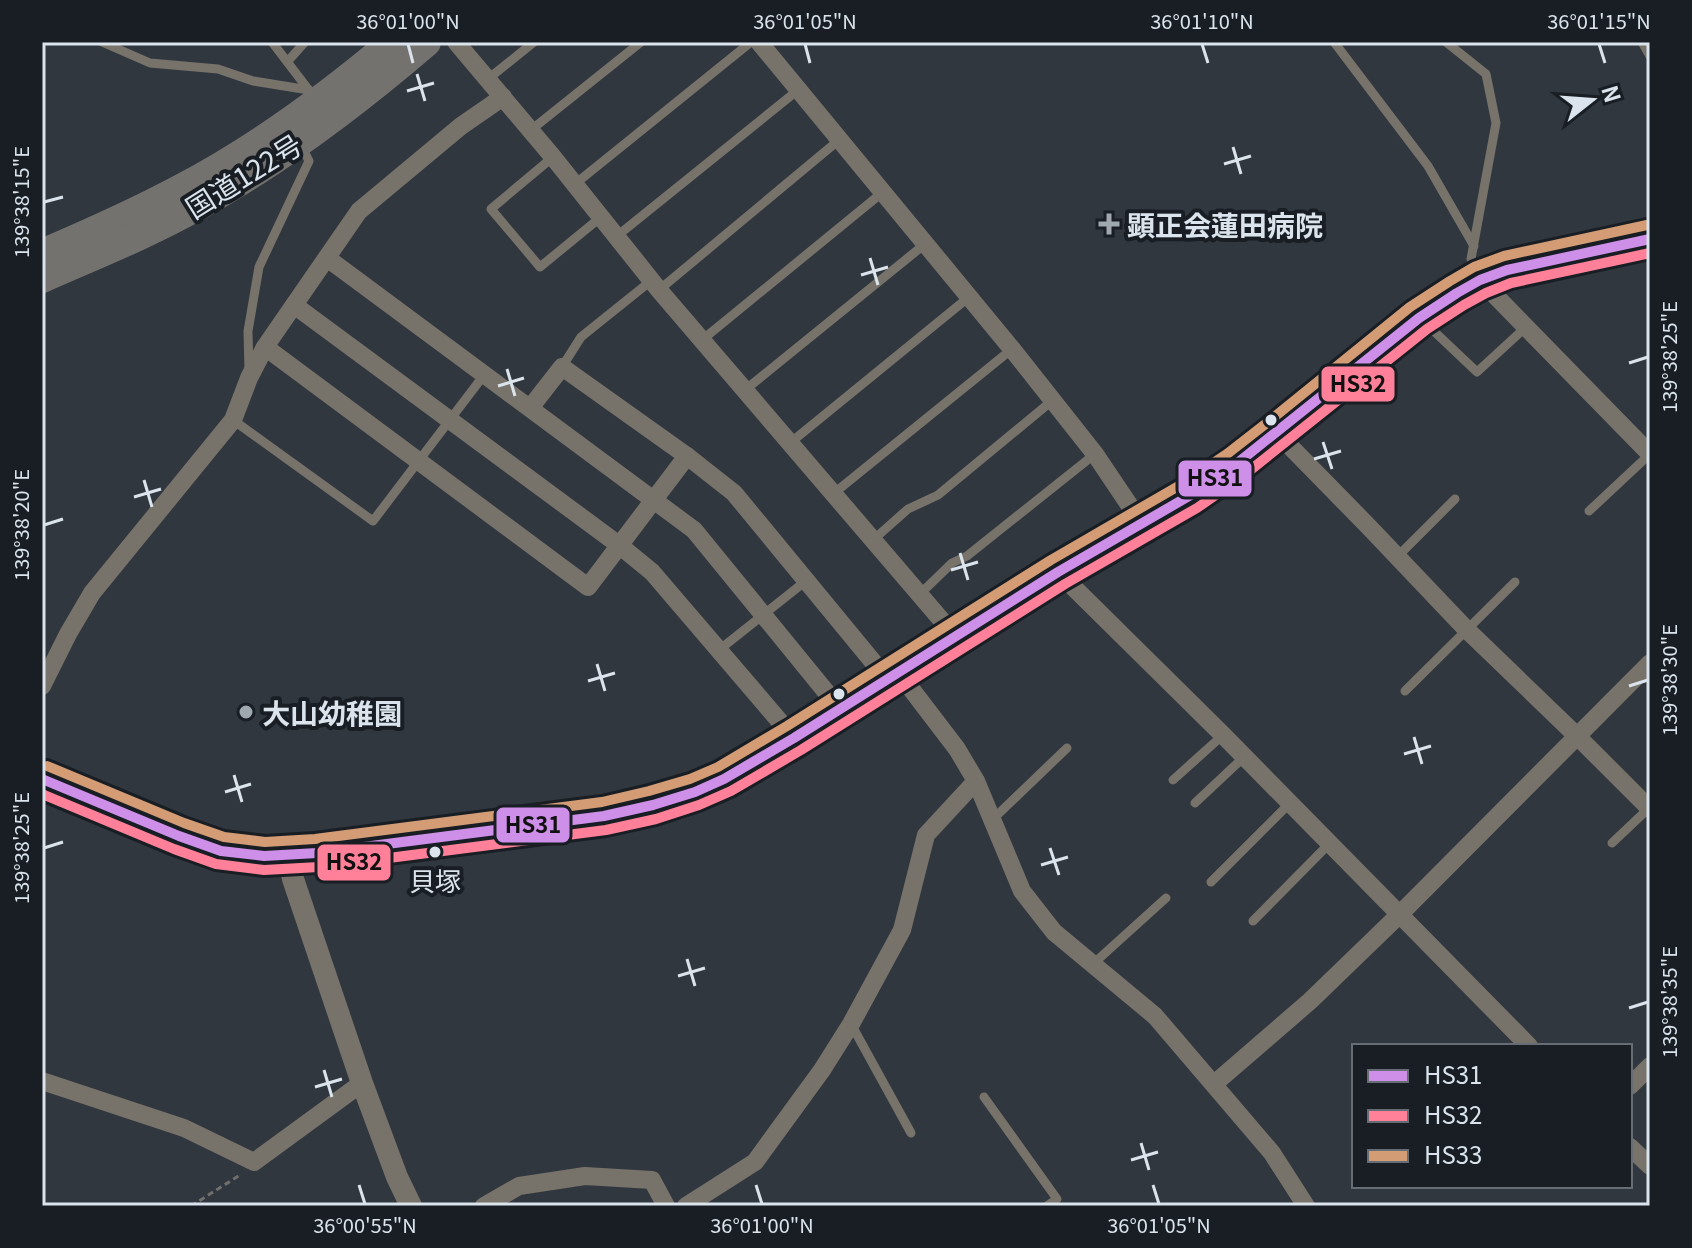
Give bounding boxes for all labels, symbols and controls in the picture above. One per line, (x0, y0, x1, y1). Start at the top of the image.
text: 36°01'00"N (356, 6, 460, 35)
text: 36°01'05"N (753, 6, 857, 35)
text: 36°01'10"N (1150, 6, 1254, 35)
text: 36°01'15"N (1547, 6, 1651, 35)
north arrow (1552, 60, 1632, 140)
text: N (1595, 81, 1631, 106)
street label: 国道122号 (177, 123, 309, 227)
text: 139°38'15"E (6, 146, 35, 258)
place label: 顕正会蓮田病院 (1127, 204, 1323, 244)
marker: 顕正会蓮田病院 (1098, 213, 1120, 235)
text: 139°38'25"E (1654, 301, 1683, 413)
line badge: HS32 (1320, 365, 1396, 403)
text: HS32 (1330, 366, 1386, 398)
unlabelled marker (1263, 412, 1279, 428)
line badge: HS31 (1177, 459, 1253, 498)
text: HS31 (1187, 460, 1243, 492)
text: 139°38'20"E (6, 469, 35, 581)
text: 139°38'30"E (1654, 624, 1683, 736)
unlabelled marker (831, 686, 847, 702)
place label: 大山幼稚園 (262, 692, 402, 732)
marker: 大山幼稚園 (237, 703, 255, 721)
text: 139°38'25"E (6, 792, 35, 904)
line badge: HS31 (495, 806, 571, 844)
text: HS31 (505, 807, 561, 839)
line badge: HS32 (316, 843, 392, 882)
text: HS32 (326, 844, 382, 876)
marker: 貝塚 (427, 844, 443, 860)
place label: 貝塚 (409, 861, 461, 898)
text: 139°38'35"E (1654, 946, 1683, 1058)
legend (1352, 1044, 1632, 1188)
text: HS31 (1424, 1056, 1482, 1091)
text: HS32 (1424, 1096, 1482, 1131)
text: HS33 (1424, 1136, 1482, 1171)
text: 36°00'55"N (313, 1210, 417, 1239)
text: 36°01'00"N (710, 1210, 814, 1239)
text: 36°01'05"N (1107, 1210, 1211, 1239)

